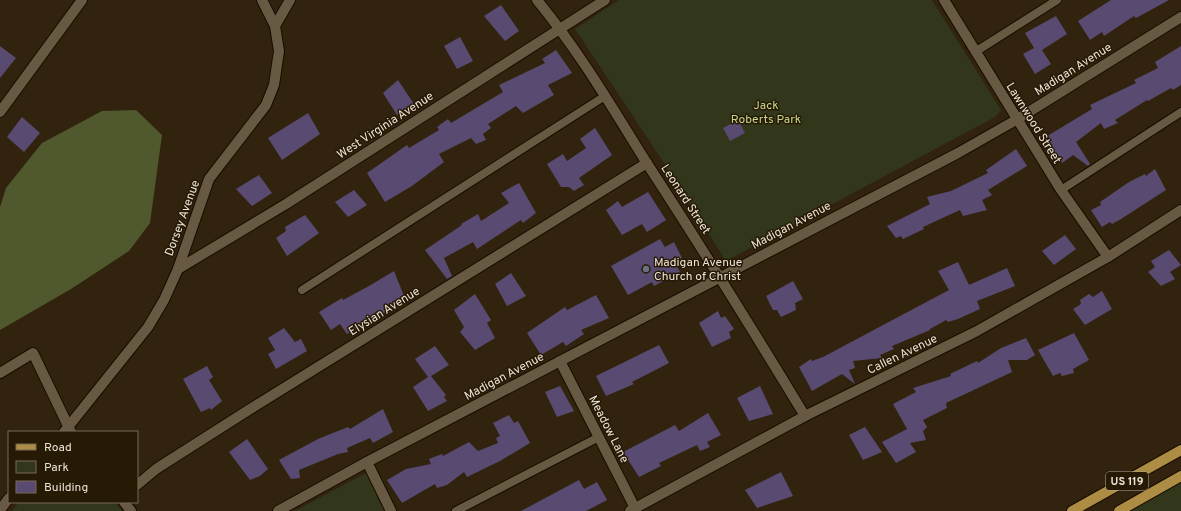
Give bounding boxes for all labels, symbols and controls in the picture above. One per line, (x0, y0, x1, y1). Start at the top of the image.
street label: Madigan Avenue (1032, 40, 1115, 100)
street label: Lawnwood Street (1002, 80, 1065, 167)
street label: West Virginia Avenue (334, 89, 437, 163)
park label: Jack Roberts Park (731, 98, 801, 128)
street label: Leonard Street (657, 162, 714, 238)
street label: Dorsey Avenue (162, 178, 204, 259)
street label: Madigan Avenue (749, 198, 834, 254)
place label: Madigan Avenue Church of Christ (654, 255, 742, 285)
marker: Madigan Avenue Church of Christ (641, 264, 651, 274)
street label: Elysian Avenue (346, 284, 423, 340)
street label: Callen Avenue (865, 331, 940, 379)
street label: Madigan Avenue (462, 349, 547, 405)
street label: Meadow Lane (584, 393, 632, 466)
legend (8, 431, 138, 503)
text: Road (44, 440, 72, 456)
text: Park (44, 460, 69, 476)
road number: US 119 (1106, 472, 1148, 490)
text: Building (44, 480, 88, 496)

